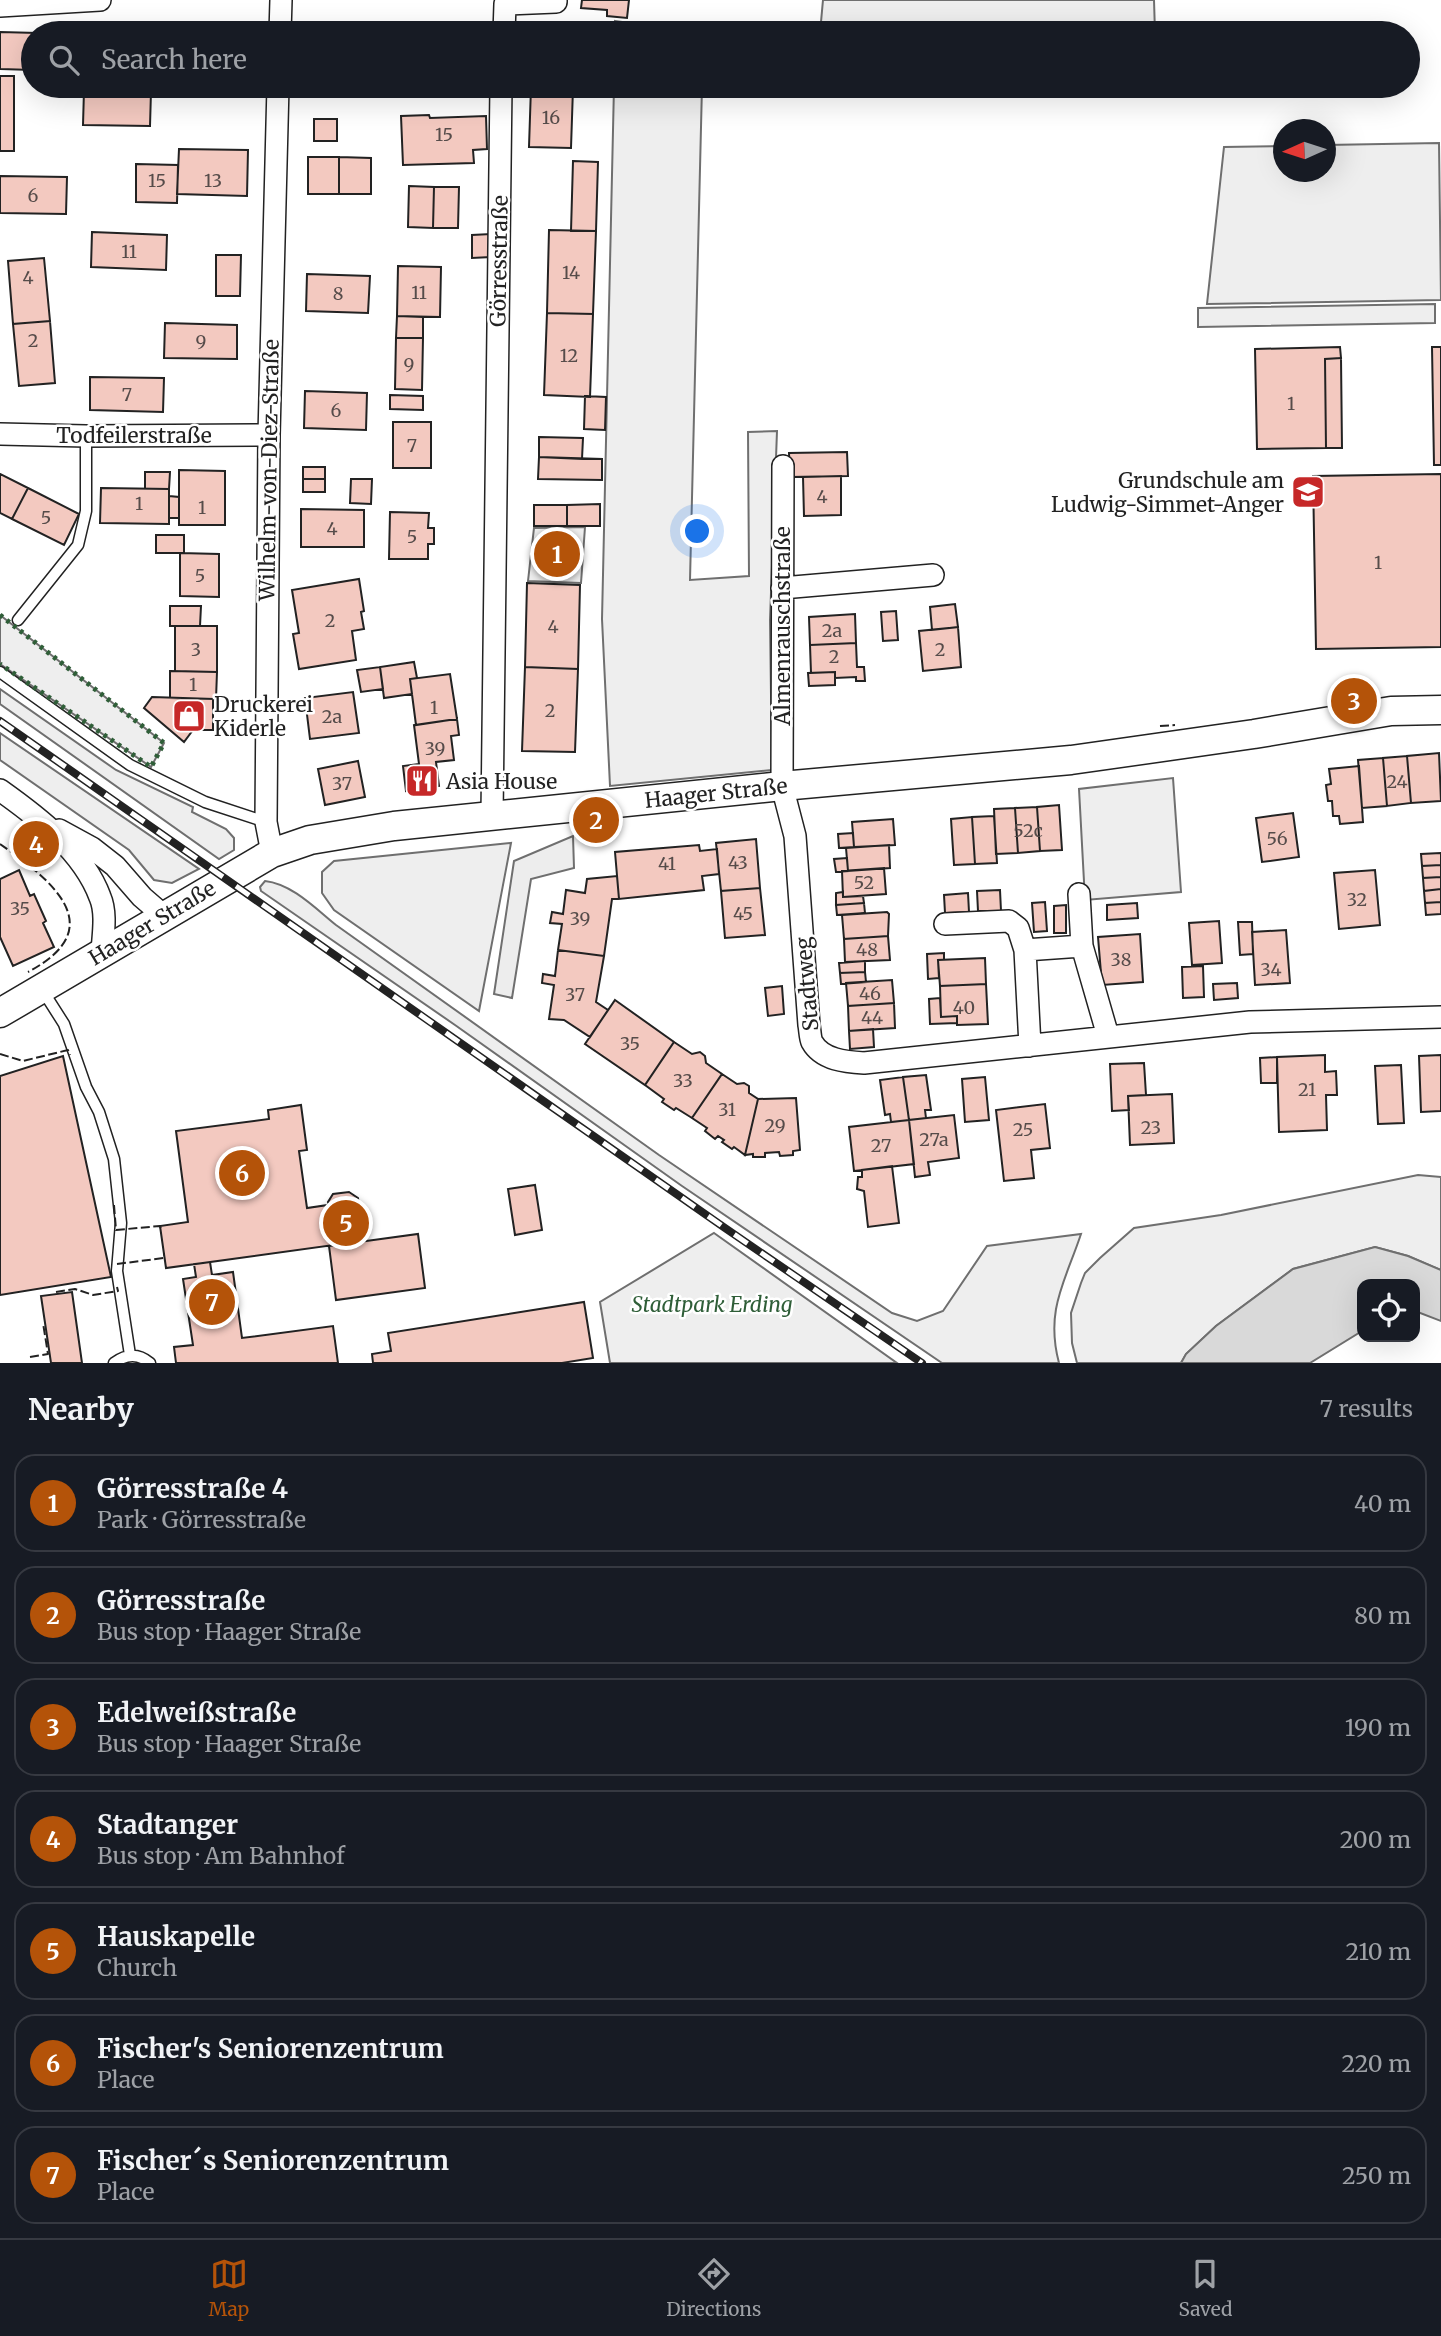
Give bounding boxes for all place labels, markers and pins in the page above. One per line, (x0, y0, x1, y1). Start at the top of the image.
place label: Grundschule am Ludwig-Simmet-Anger (1051, 467, 1284, 518)
school or university icon: Grundschule am Ludwig-Simmet-Anger (1289, 473, 1327, 511)
pin: 1 (534, 528, 580, 580)
pin: 3 (1331, 675, 1377, 727)
place label: Druckerei Kiderle (214, 691, 313, 742)
shop icon: Druckerei Kiderle (170, 697, 208, 735)
restaurant icon: Asia House (403, 762, 441, 800)
place label: Asia House (445, 768, 557, 795)
pin: 2 (573, 794, 619, 846)
pin: 4 (13, 818, 59, 870)
pin: 6 (219, 1147, 265, 1199)
pin: 5 (323, 1197, 369, 1249)
pin: 7 (189, 1276, 235, 1328)

